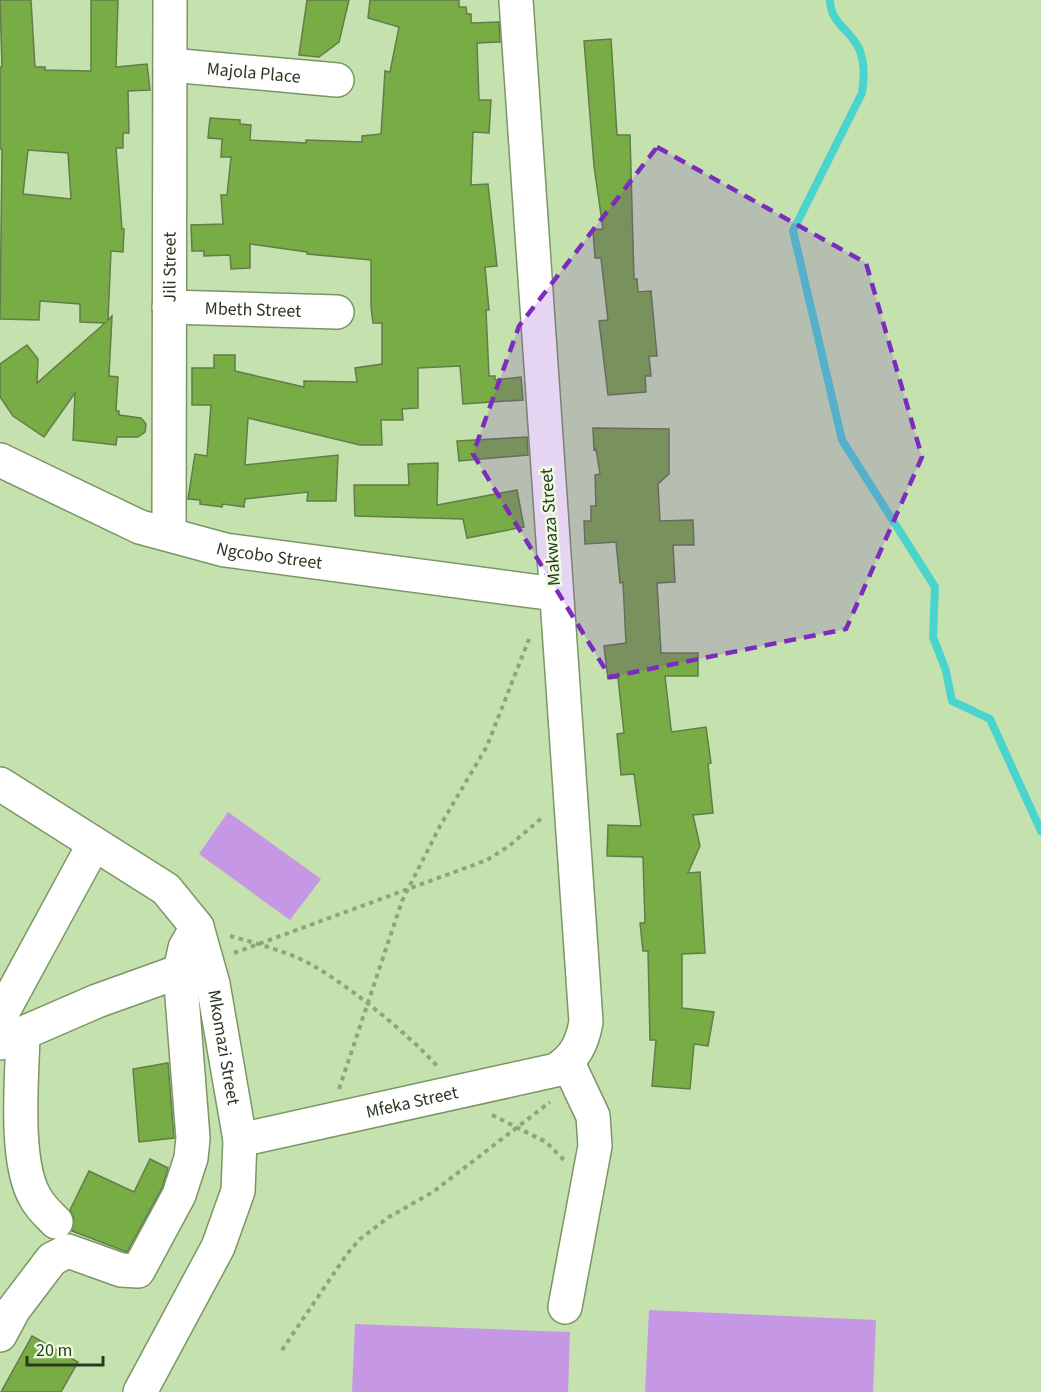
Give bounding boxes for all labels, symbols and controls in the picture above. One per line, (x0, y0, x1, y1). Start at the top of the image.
street label: Majola Place (206, 56, 302, 90)
street label: Jili Street (157, 232, 183, 302)
street label: Mbeth Street (204, 296, 302, 324)
street label: Makwaza Street (534, 467, 567, 587)
street label: Ngcobo Street (213, 536, 324, 576)
street label: Mkomazi Street (201, 988, 246, 1107)
street label: Mfeka Street (364, 1080, 460, 1125)
scale bar (27, 1329, 104, 1367)
text: 20 m (36, 1338, 72, 1363)

